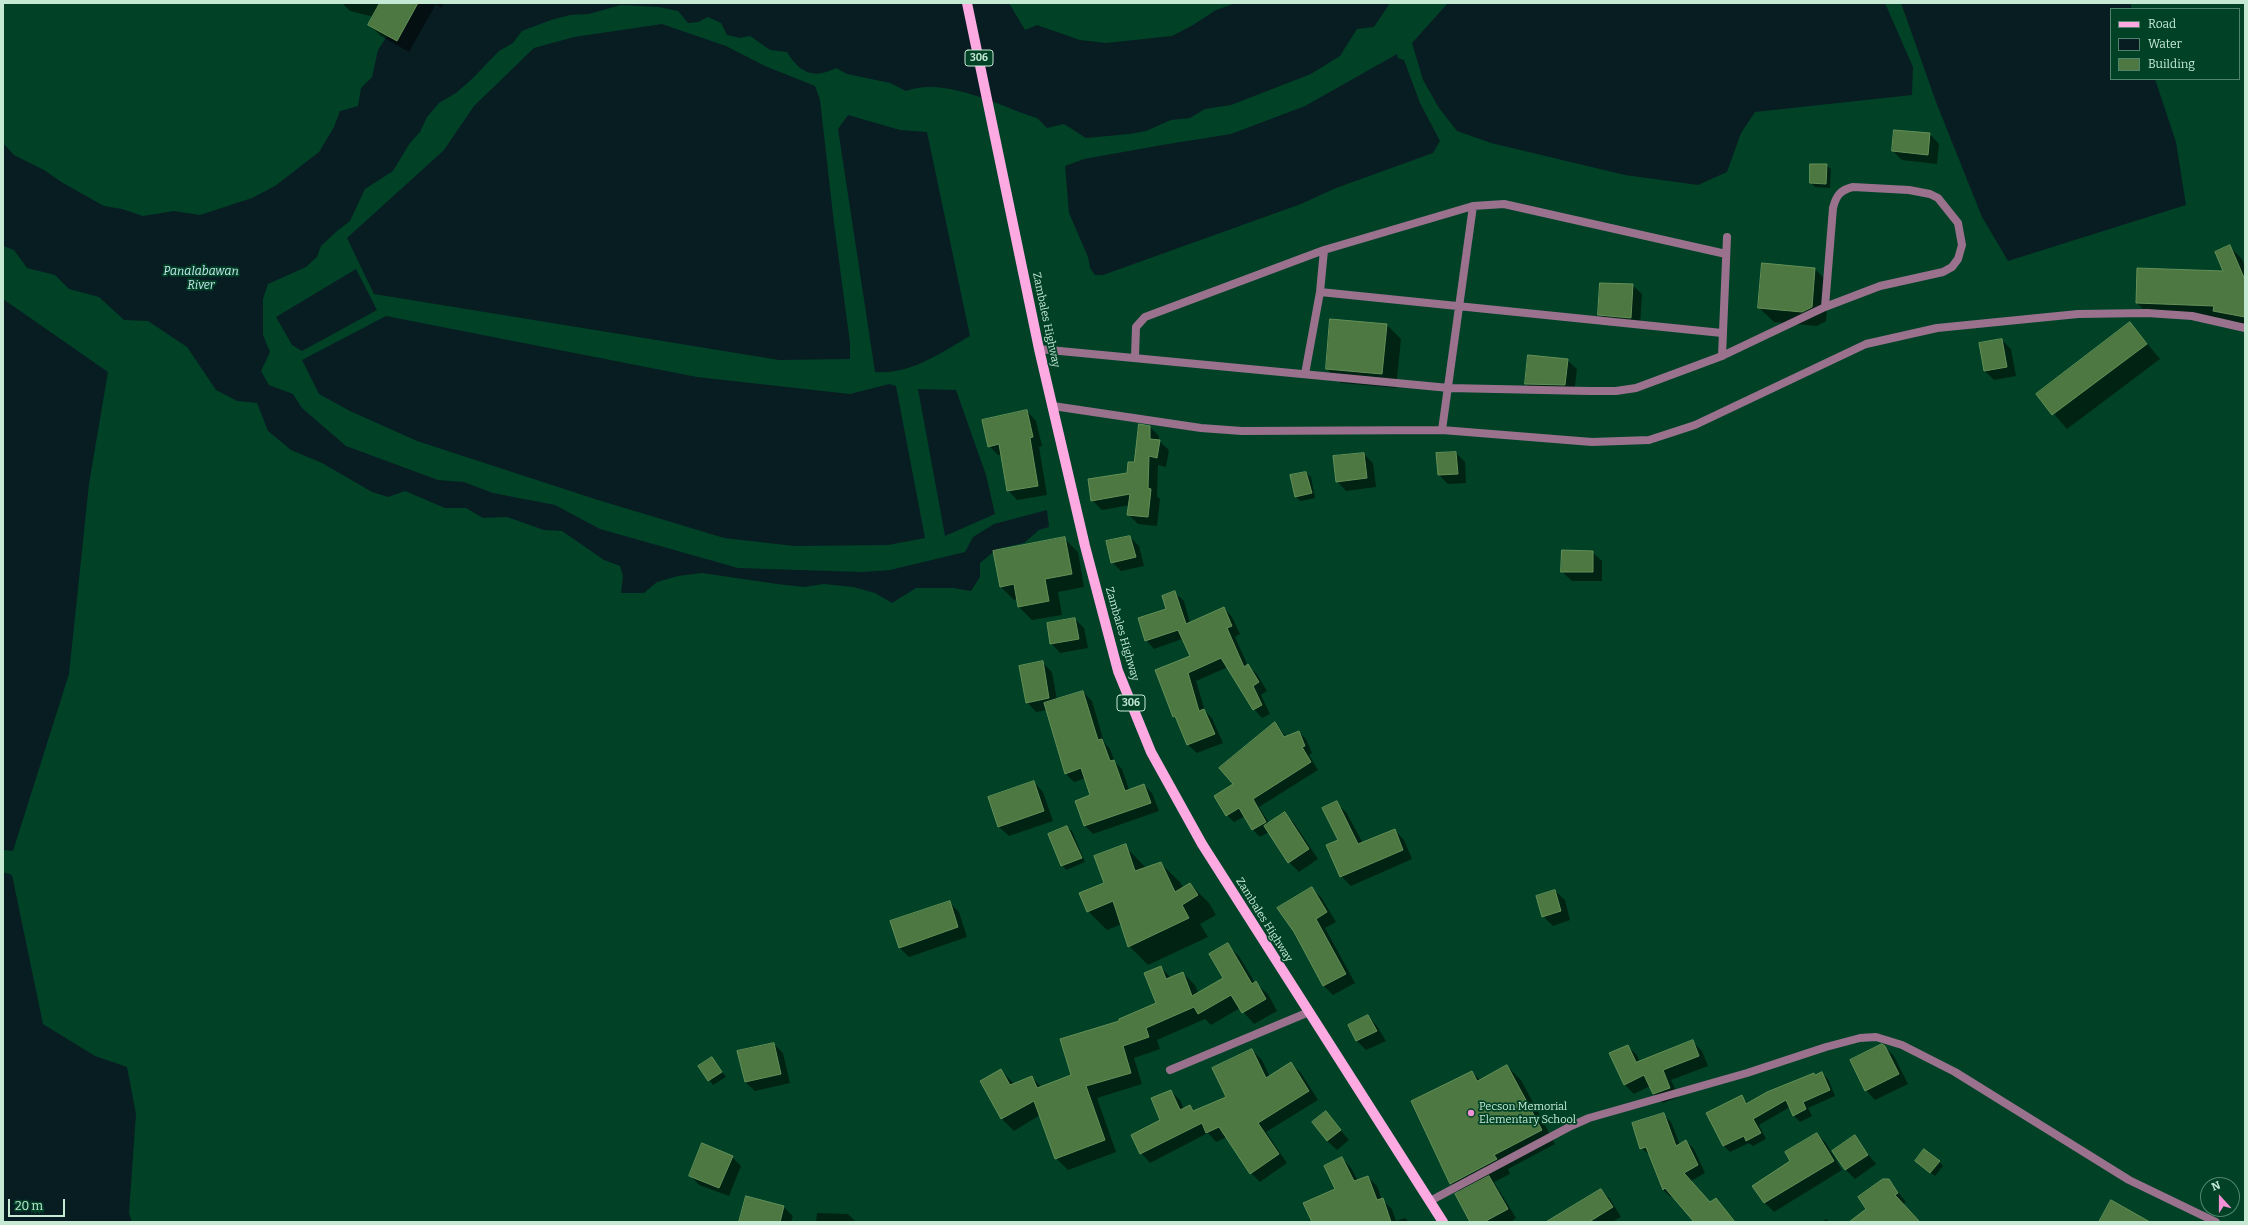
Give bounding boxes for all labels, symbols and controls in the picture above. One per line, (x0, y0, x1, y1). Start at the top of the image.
legend (2110, 8, 2240, 80)
text: Road (2148, 17, 2176, 31)
text: Water (2148, 37, 2182, 51)
road number: 306 (965, 50, 993, 66)
text: Building (2148, 57, 2195, 71)
water label: Panalabawan River (163, 265, 239, 293)
street label: Zambales Highway (1029, 271, 1063, 369)
street label: Zambales Highway (1102, 586, 1142, 682)
road number: 306 (1117, 695, 1145, 711)
street label: Zambales Highway (1233, 875, 1295, 965)
place label: Pecson Memorial Elementary School (1479, 1100, 1576, 1126)
marker: Pecson Memorial Elementary School (1466, 1108, 1476, 1118)
north arrow (2200, 1177, 2240, 1217)
text: N (2210, 1179, 2222, 1194)
scale bar (10, 1191, 67, 1217)
text: 20 m (15, 1199, 43, 1213)

